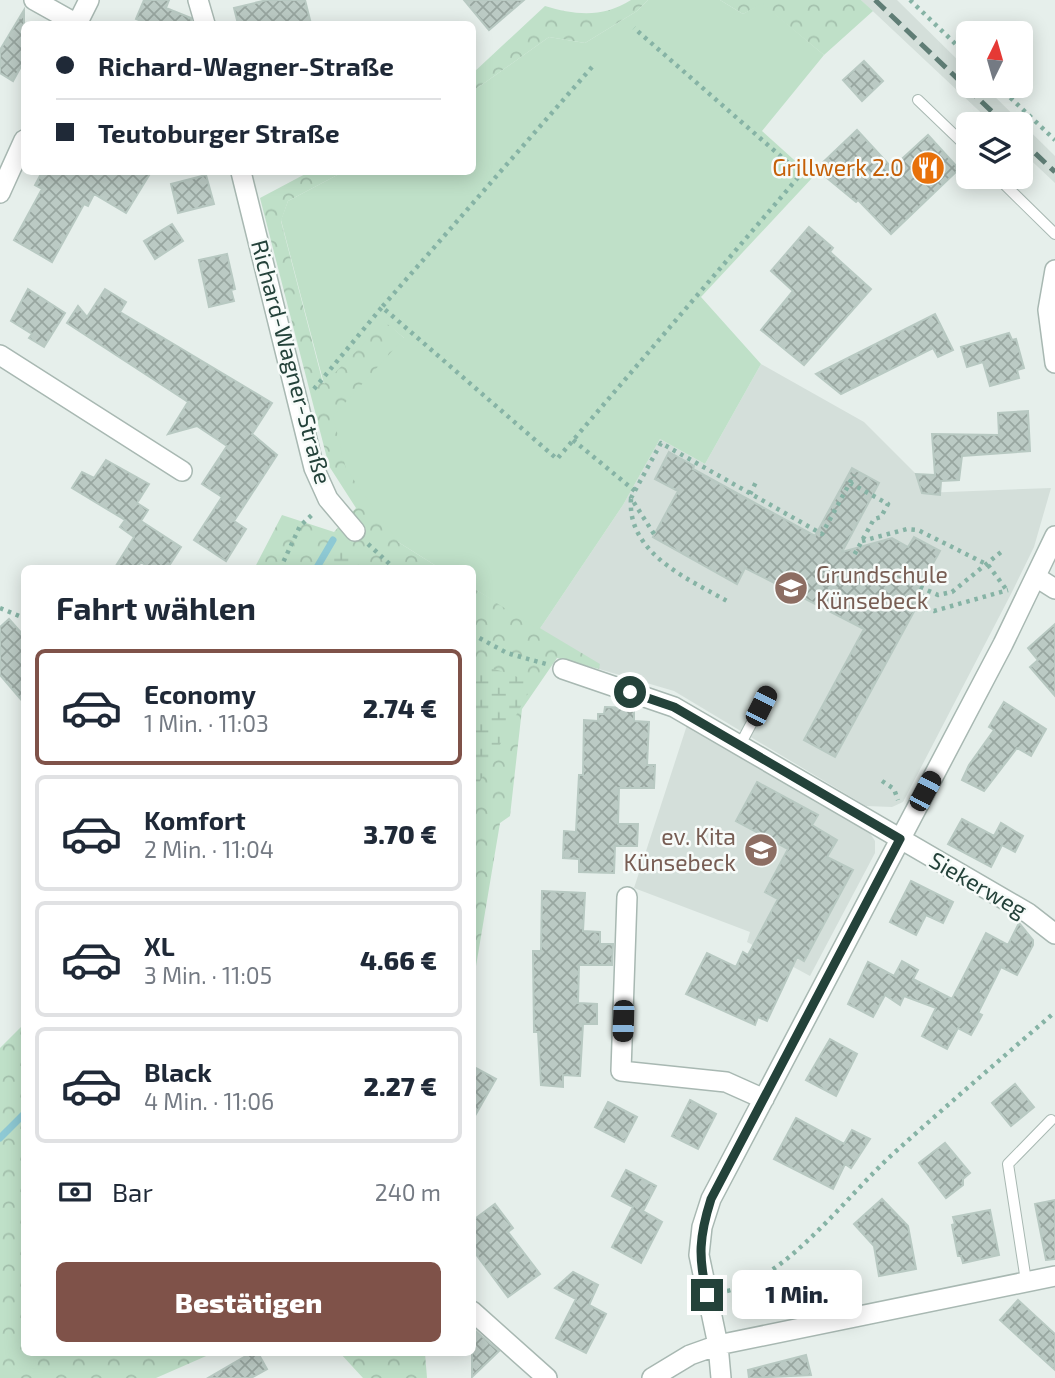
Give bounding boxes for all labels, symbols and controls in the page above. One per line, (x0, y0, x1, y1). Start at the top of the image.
north arrow (956, 21, 1032, 98)
map controls (956, 21, 1033, 189)
text: Richard-Wagner-Straße (98, 50, 394, 81)
button: layers (956, 112, 1033, 189)
text: Teutoburger Straße (98, 117, 340, 148)
restaurant icon: Grillwerk 2.0 (909, 149, 947, 187)
place label: Grillwerk 2.0 (772, 153, 904, 181)
street label: Richard-Wagner-Straße (246, 237, 338, 487)
place label: Grundschule Künsebeck (816, 560, 948, 614)
school or university icon: Grundschule Künsebeck (772, 569, 810, 607)
text: Fahrt wählen (56, 588, 256, 626)
icon: car (60, 676, 123, 739)
route start (614, 676, 646, 708)
text: Economy (144, 678, 256, 709)
car (743, 683, 780, 729)
text: 2.74 € (363, 692, 437, 723)
text: 1 Min. · 11:03 (144, 709, 269, 737)
car (906, 768, 945, 814)
icon: car (60, 802, 123, 865)
text: Komfort (144, 804, 246, 835)
text: 3.70 € (363, 818, 437, 849)
place label: ev. Kita Künsebeck (624, 822, 736, 876)
school or university icon: ev. Kita Künsebeck (742, 831, 780, 869)
text: 2 Min. · 11:04 (144, 835, 274, 863)
street label: Siekerweg (925, 845, 1032, 923)
icon: car (60, 928, 123, 991)
text: XL (144, 930, 175, 961)
text: 4.66 € (360, 944, 437, 975)
text: 3 Min. · 11:05 (144, 961, 272, 989)
car (612, 1000, 635, 1042)
icon: car (60, 1054, 123, 1117)
text: Black (144, 1056, 212, 1087)
text: 2.27 € (364, 1070, 437, 1101)
text: 4 Min. · 11:06 (144, 1087, 274, 1115)
icon: cash (56, 1173, 94, 1211)
text: Bar (112, 1176, 153, 1207)
text: 240 m (375, 1178, 441, 1206)
button: Bestätigen (56, 1262, 441, 1342)
callout: 1 Min. (732, 1270, 861, 1320)
route end (691, 1279, 723, 1311)
text: 1 Min. (765, 1280, 829, 1308)

